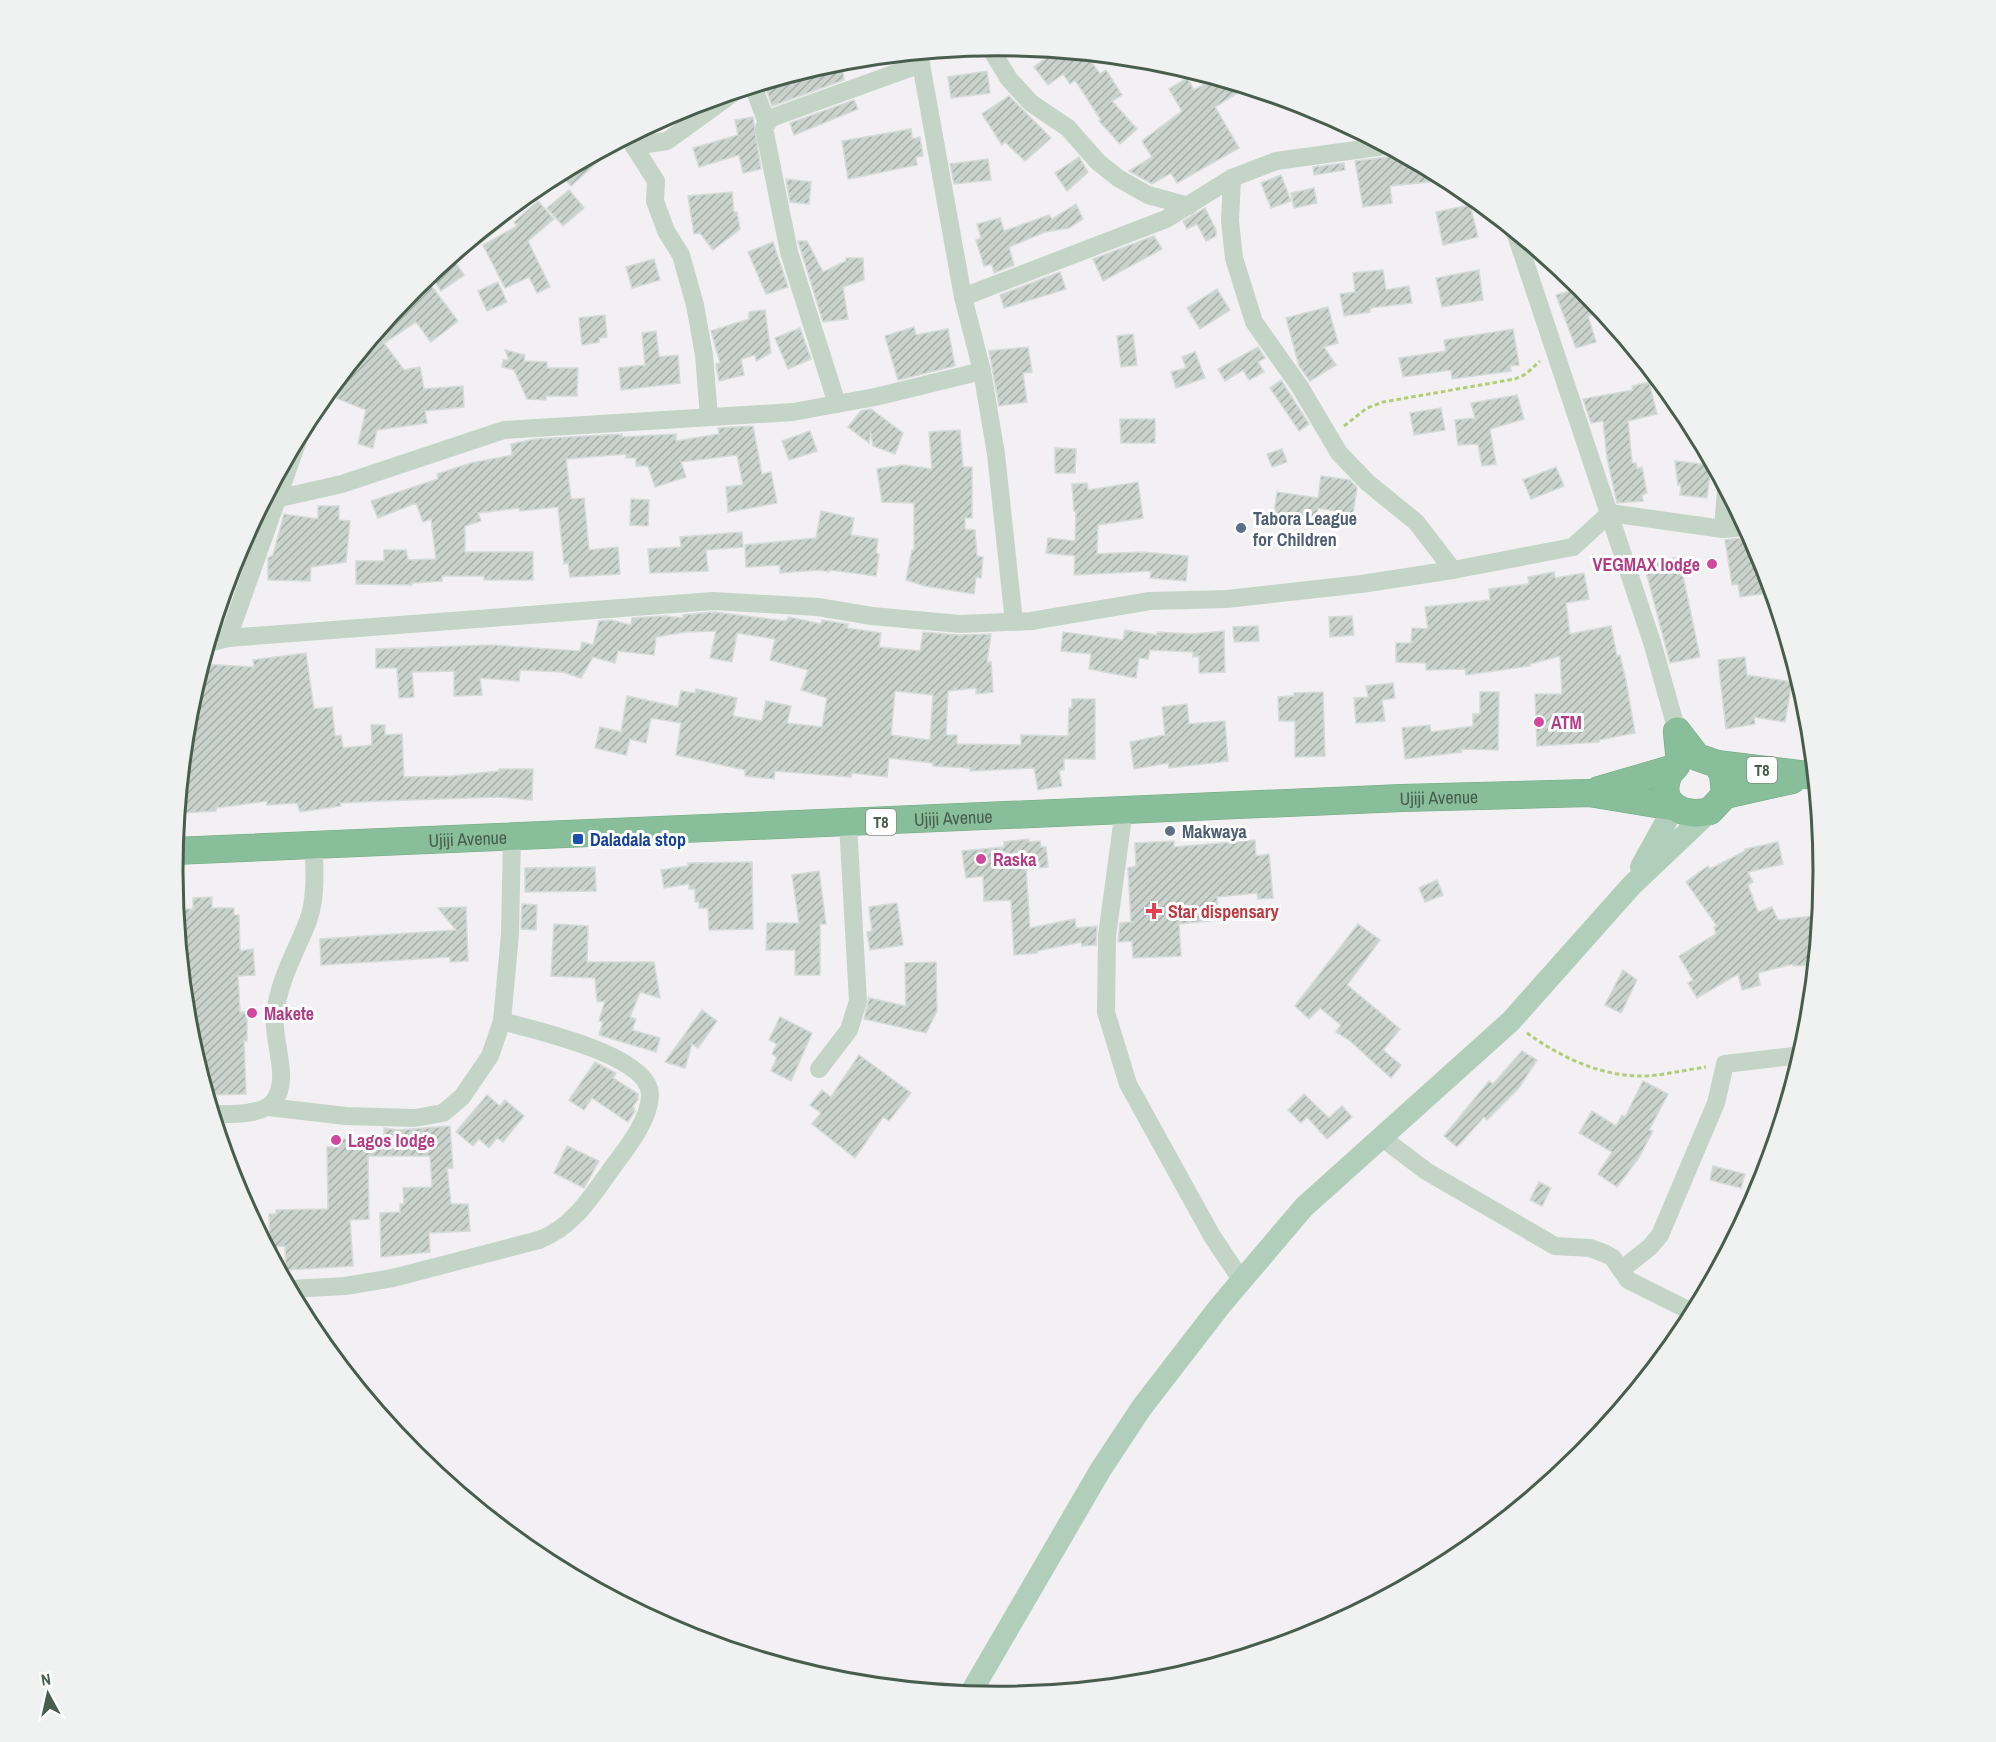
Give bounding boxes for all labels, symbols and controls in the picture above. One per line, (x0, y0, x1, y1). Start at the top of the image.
place label: Tabora League for Children (1253, 506, 1357, 552)
marker: Tabora League for Children (1234, 521, 1248, 535)
place label: VEGMAX lodge (1593, 552, 1700, 577)
marker: VEGMAX lodge (1705, 557, 1719, 571)
place label: ATM (1551, 710, 1582, 735)
marker: ATM (1532, 715, 1546, 729)
road number: T8 (1747, 757, 1777, 783)
street label: Ujiji Avenue (1399, 783, 1478, 811)
street label: Ujiji Avenue (913, 803, 993, 832)
road number: T8 (866, 809, 896, 835)
place label: Makwaya (1182, 819, 1248, 844)
street label: Ujiji Avenue (428, 824, 508, 853)
marker: Makwaya (1163, 824, 1177, 838)
place label: Daladala stop (590, 827, 686, 852)
marker: Daladala stop (571, 832, 585, 846)
place label: Raska (993, 847, 1037, 872)
marker: Raska (974, 852, 988, 866)
place label: Star dispensary (1168, 899, 1280, 924)
marker: Star dispensary (1145, 902, 1163, 920)
place label: Makete (264, 1001, 314, 1026)
marker: Makete (245, 1006, 259, 1020)
place label: Lagos lodge (348, 1128, 435, 1153)
marker: Lagos lodge (329, 1133, 343, 1147)
north arrow (18, 1664, 78, 1724)
text: N (40, 1668, 52, 1691)

